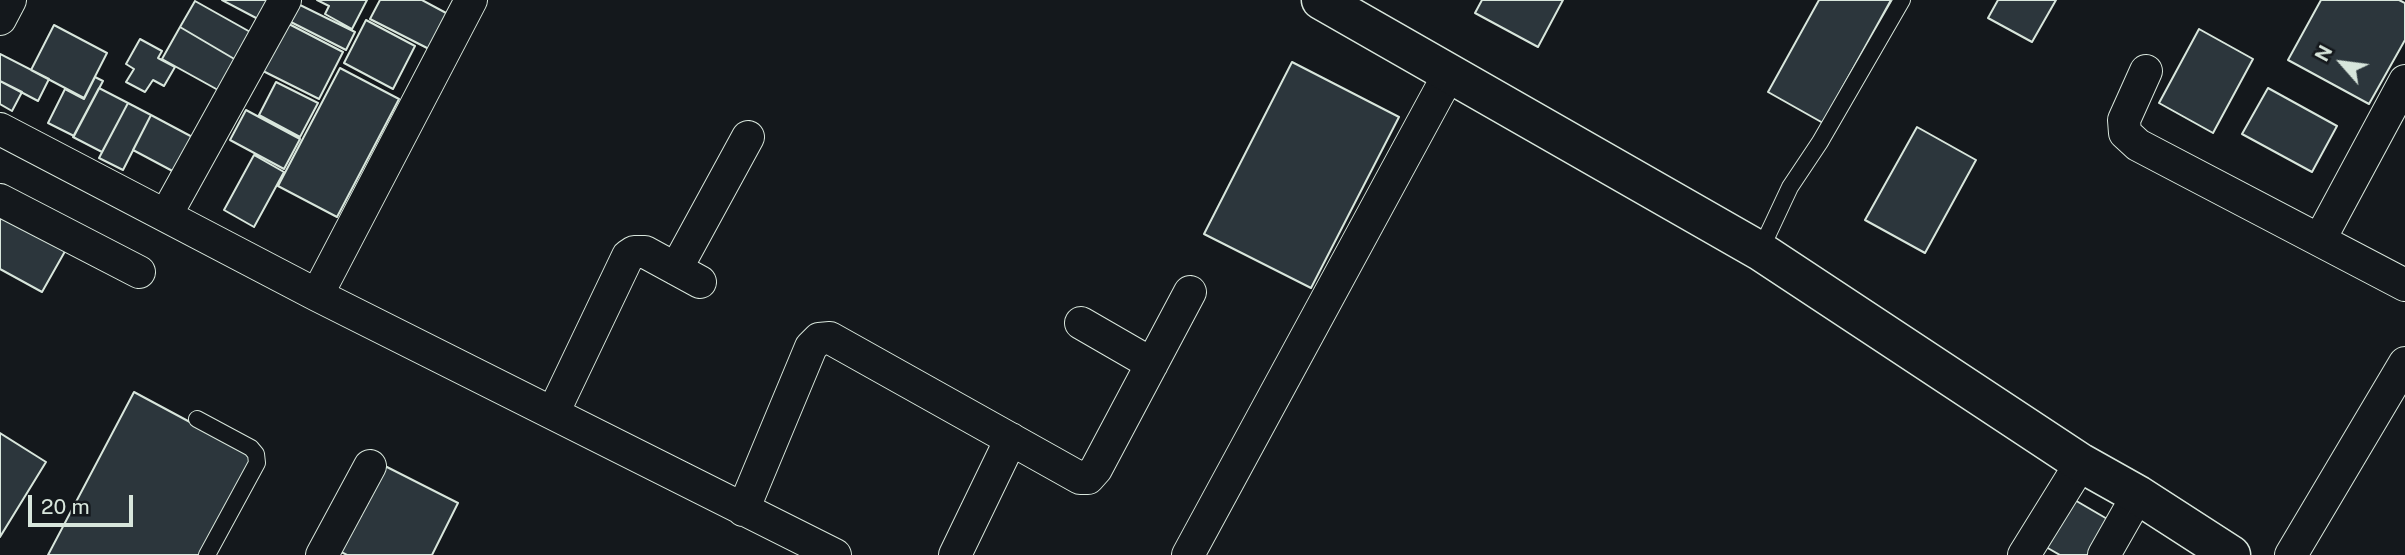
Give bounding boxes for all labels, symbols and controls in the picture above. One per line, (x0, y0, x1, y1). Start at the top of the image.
north arrow (2307, 28, 2377, 98)
text: N (2310, 41, 2337, 65)
scale bar (32, 482, 136, 526)
text: 20 m (41, 494, 90, 519)

